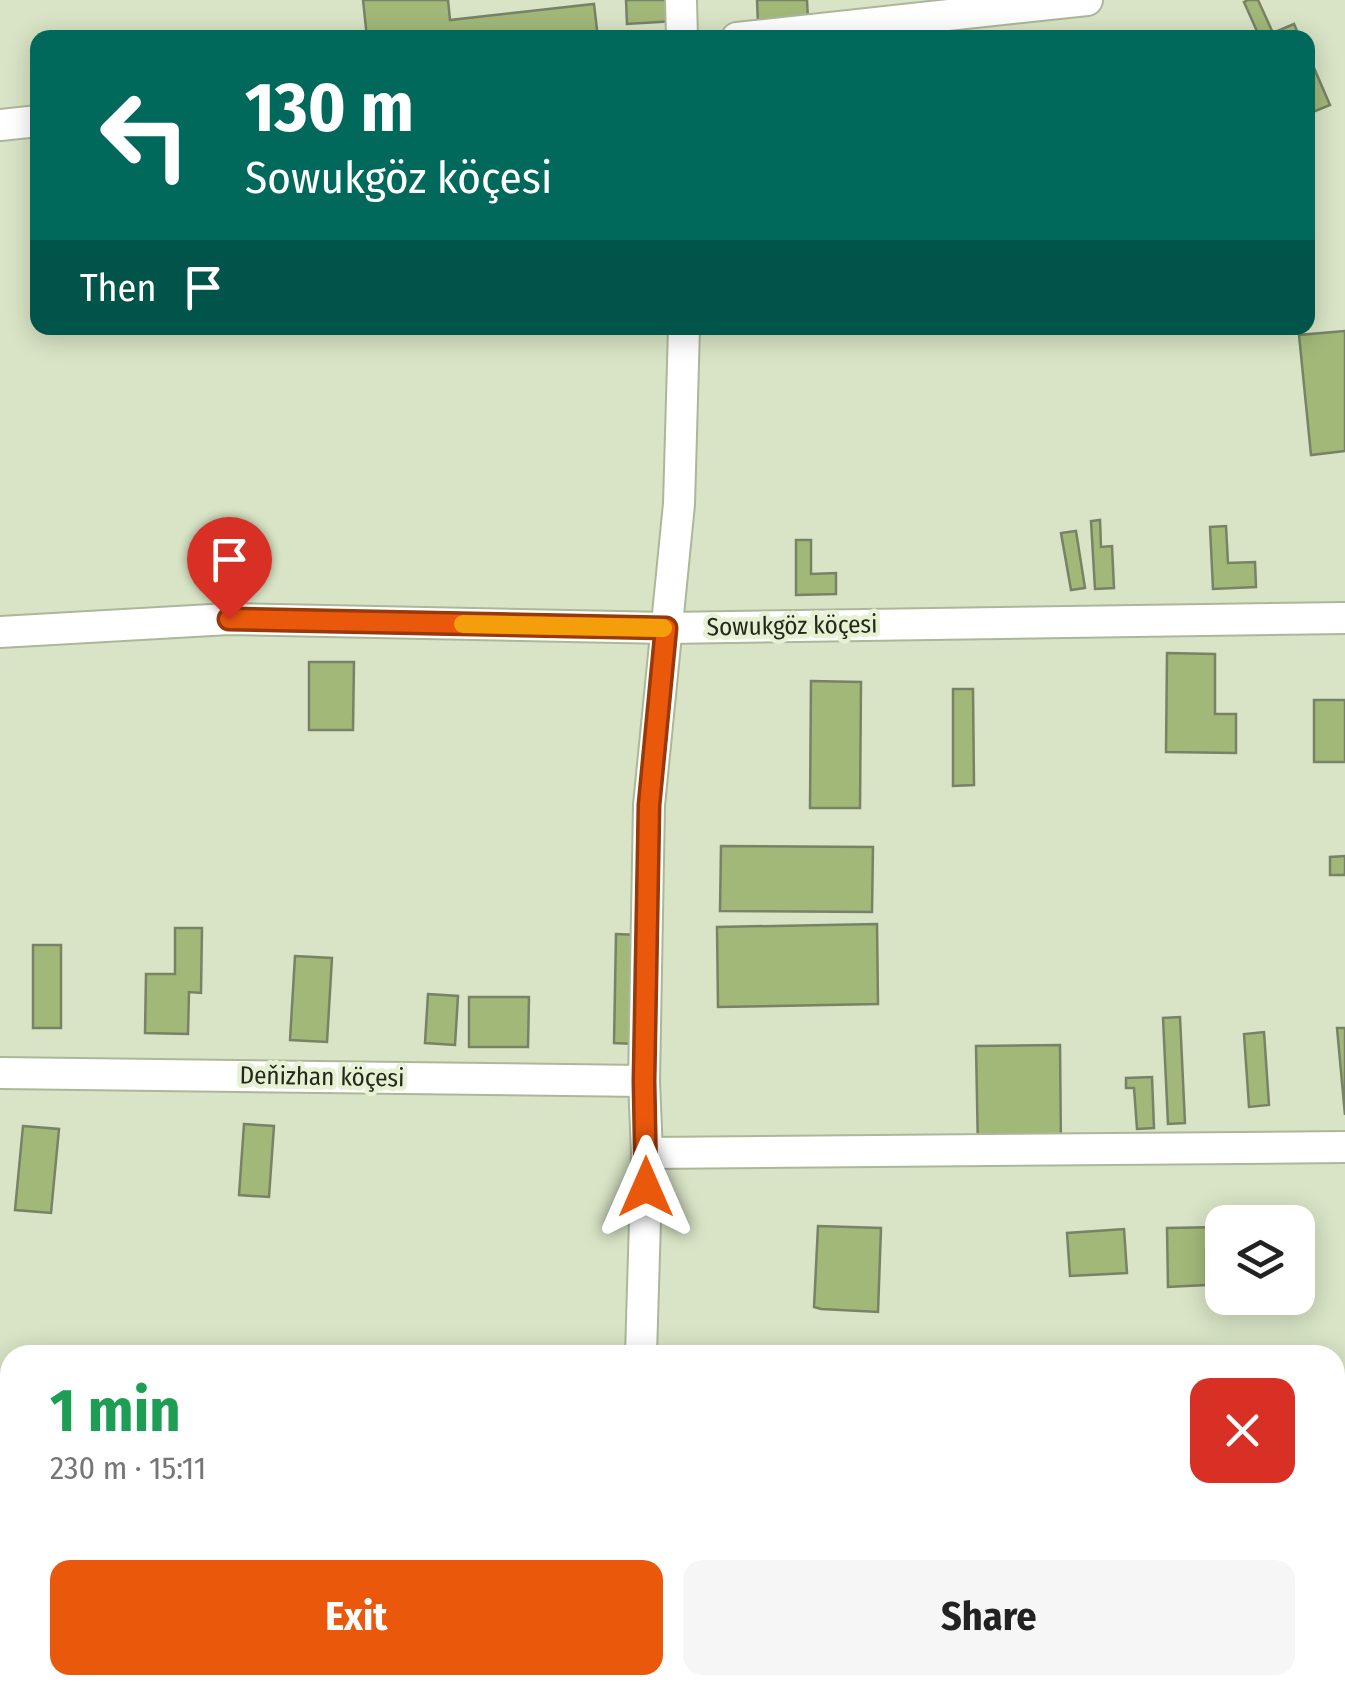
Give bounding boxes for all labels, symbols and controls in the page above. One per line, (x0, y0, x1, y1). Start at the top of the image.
text: 130 m (245, 66, 414, 150)
icon: left (80, 70, 210, 200)
text: Sowukgöz köçesi (245, 151, 552, 205)
icon: arrive (176, 260, 231, 315)
text: Then (80, 265, 156, 311)
pin (187, 517, 272, 620)
icon: arrive (202, 532, 257, 587)
street label: Sowukgöz köçesi (706, 610, 878, 642)
street label: Deňizhan köçesi (239, 1061, 405, 1093)
position arrow (594, 1135, 698, 1239)
map controls (1205, 1205, 1315, 1315)
button: layers (1205, 1205, 1315, 1315)
text: 1 min (50, 1375, 181, 1447)
button: close (1190, 1378, 1295, 1483)
text: 230 m · 15:11 (50, 1449, 206, 1487)
button: Exit (50, 1560, 663, 1675)
button: Share (683, 1560, 1295, 1675)

